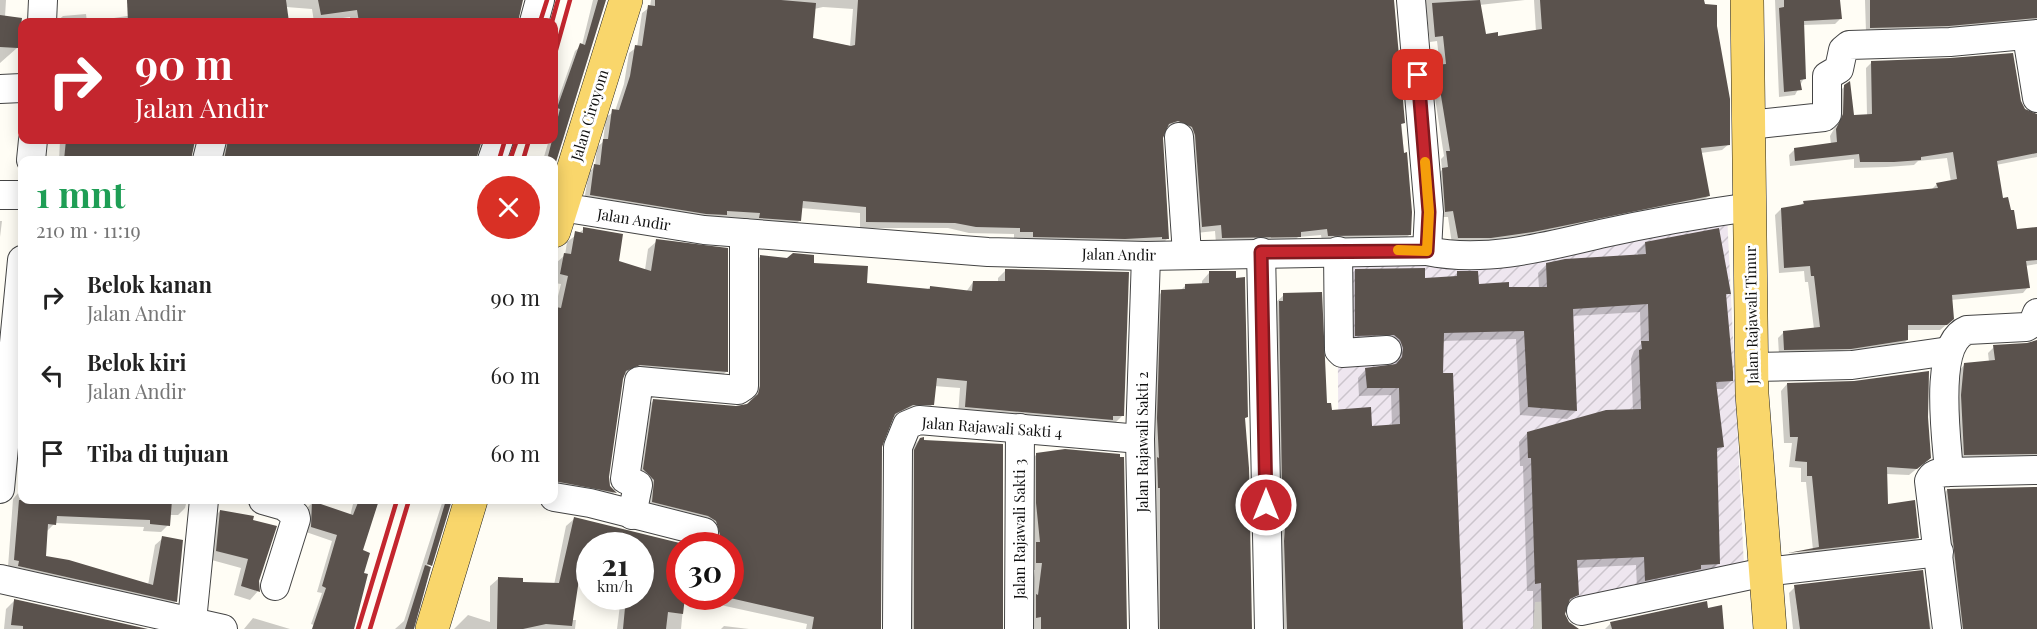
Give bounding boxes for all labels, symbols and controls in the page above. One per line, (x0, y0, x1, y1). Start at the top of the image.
text: 90 m (135, 35, 233, 91)
icon: right (36, 42, 114, 120)
pin (1392, 49, 1443, 100)
icon: arrive (1401, 58, 1434, 91)
street label: Jalan Ciroyom (565, 66, 613, 164)
text: Jalan Andir (135, 89, 269, 125)
text: 1 mnt (36, 169, 126, 217)
button: close (477, 176, 540, 239)
street label: Jalan Andir (595, 203, 673, 235)
text: 210 m · 11:19 (36, 216, 141, 243)
street label: Jalan Andir (1081, 243, 1157, 265)
street label: Jalan Rajawali Timur (1740, 245, 1762, 385)
text: Belok kanan (87, 269, 212, 299)
icon: right (36, 281, 69, 314)
text: 90 m (491, 282, 540, 312)
text: Jalan Andir (87, 299, 186, 326)
text: Belok kiri (87, 347, 186, 377)
icon: left (36, 359, 69, 392)
text: 60 m (490, 360, 540, 390)
street label: Jalan Rajawali Sakti 2 (1132, 372, 1152, 513)
text: Jalan Andir (87, 377, 186, 404)
street label: Jalan Rajawali Sakti 4 (920, 412, 1063, 442)
icon: arrive (36, 437, 69, 470)
text: Tiba di tujuan (87, 438, 229, 468)
text: 60 m (490, 438, 540, 468)
street label: Jalan Rajawali Sakti 3 (1009, 459, 1029, 600)
position arrow (1234, 473, 1298, 537)
speed limit sign: 30 (666, 532, 744, 610)
text: 21 (601, 544, 629, 584)
text: km/h (597, 576, 633, 596)

